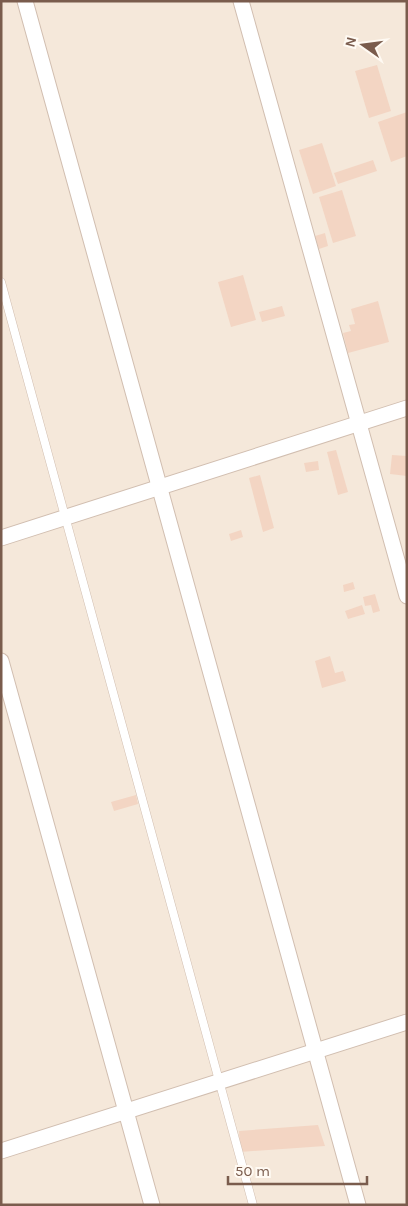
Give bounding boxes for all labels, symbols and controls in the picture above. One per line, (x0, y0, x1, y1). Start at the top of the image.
north arrow (338, 20, 388, 70)
text: N (341, 35, 360, 49)
scale bar (228, 1154, 367, 1186)
text: 50 m (235, 1162, 270, 1180)

